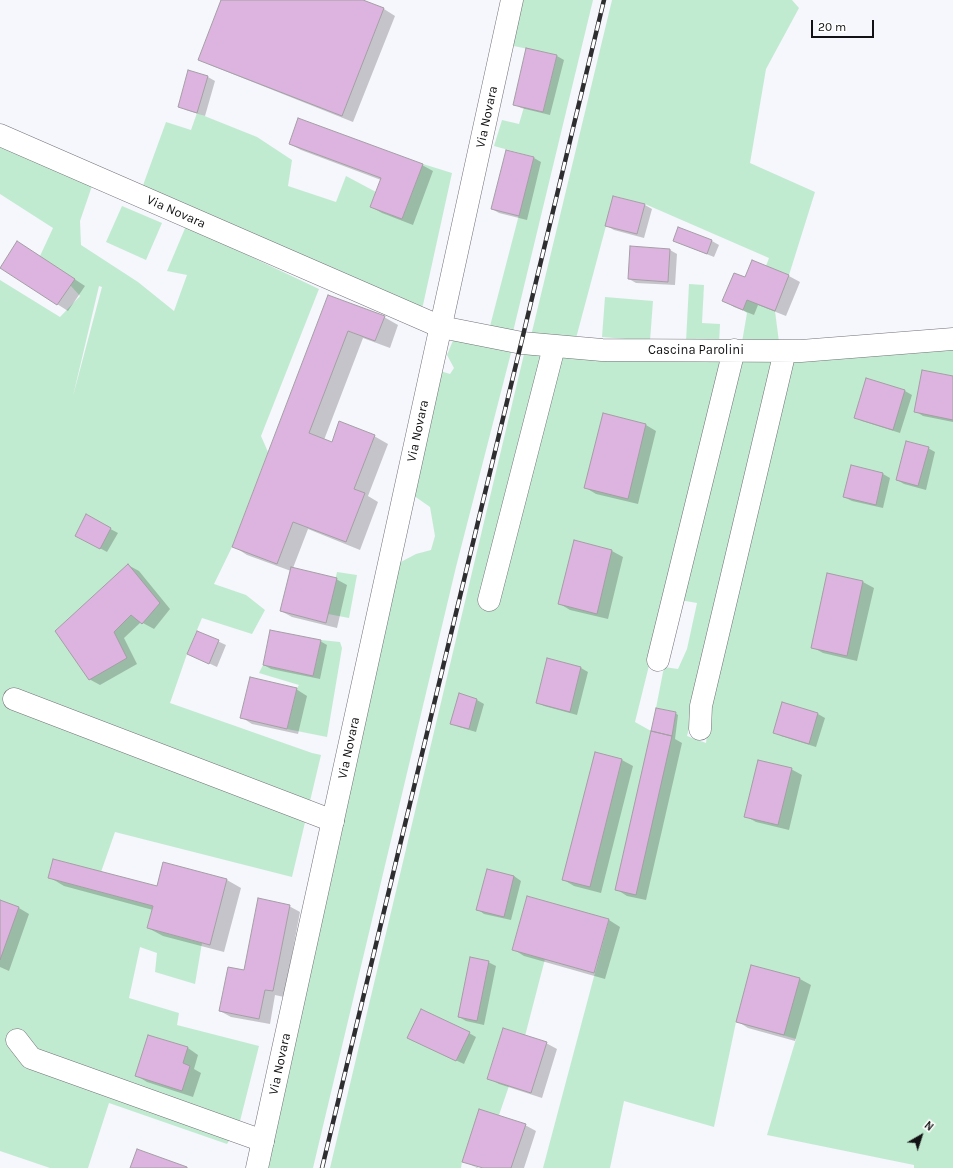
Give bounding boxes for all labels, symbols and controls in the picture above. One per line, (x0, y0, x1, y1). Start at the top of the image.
scale bar (813, 12, 876, 38)
text: 20 m (818, 20, 846, 34)
street label: Via Novara (473, 85, 501, 149)
street label: Via Novara (144, 192, 208, 232)
street label: Cascina Parolini (648, 342, 744, 358)
street label: Via Novara (404, 399, 432, 463)
street label: Via Novara (335, 716, 363, 780)
street label: Via Novara (266, 1032, 294, 1096)
north arrow (901, 1116, 941, 1156)
text: N (922, 1119, 936, 1134)

